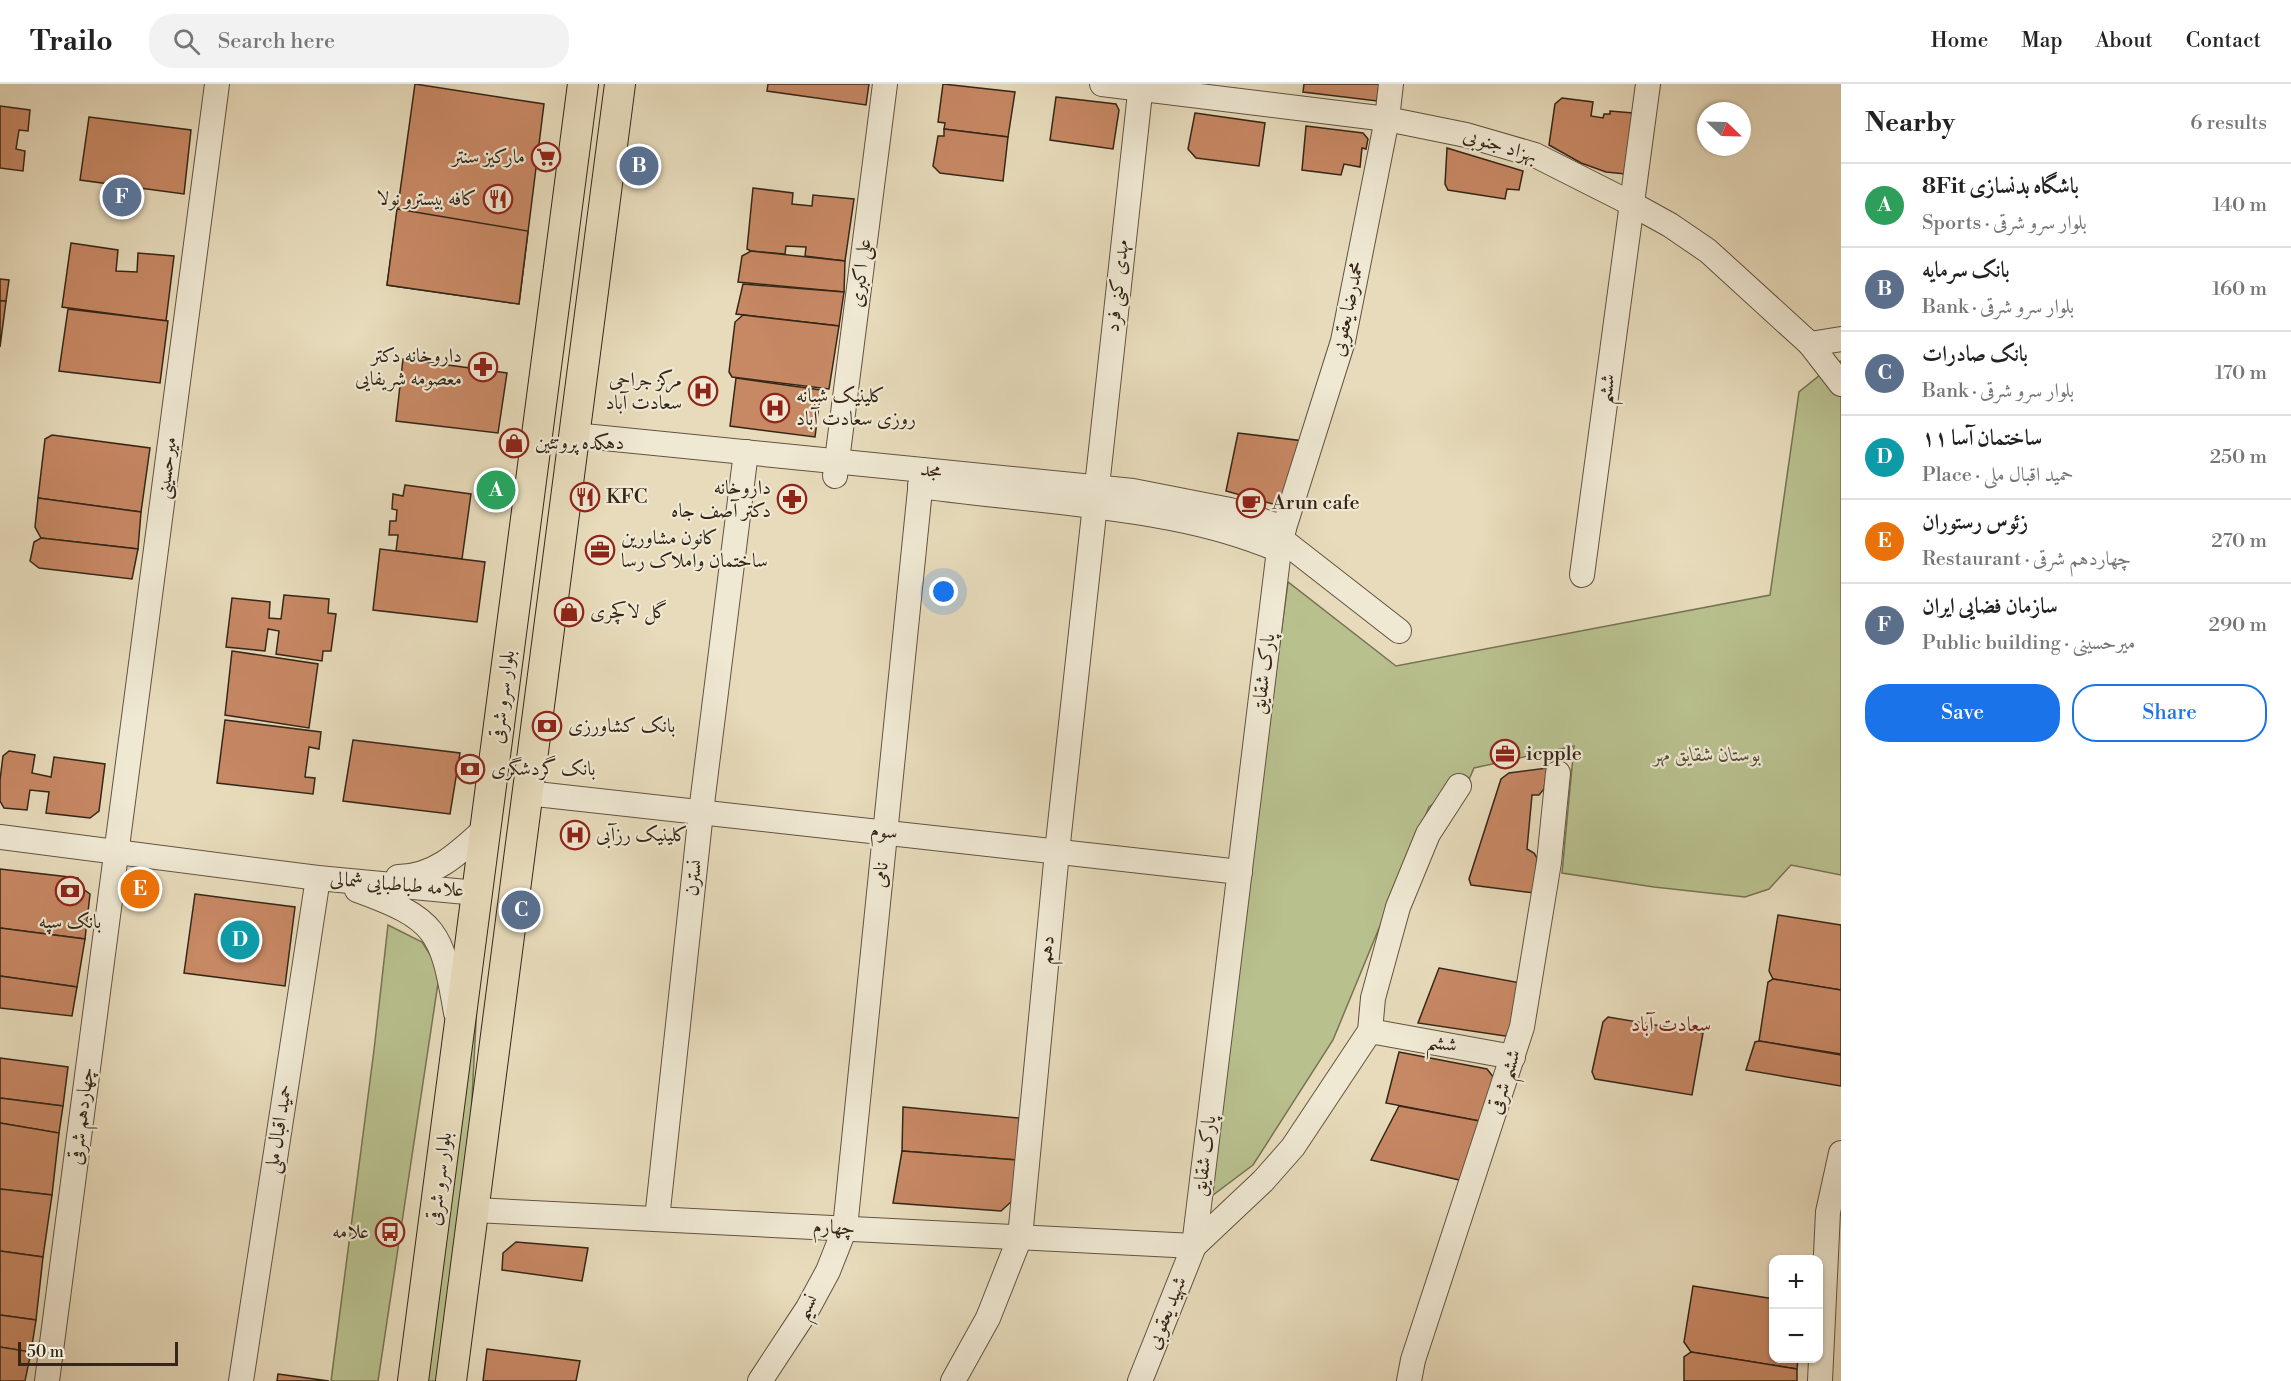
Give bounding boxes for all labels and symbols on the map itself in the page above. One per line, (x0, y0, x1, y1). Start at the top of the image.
north arrow (1697, 102, 1751, 156)
street label: بهزاد جنوبی (1460, 123, 1540, 170)
supermarket icon: مارکیز سنتر (530, 141, 562, 173)
pin: B (620, 144, 658, 188)
place label: مارکیز سنتر (450, 145, 525, 170)
pin: F (102, 174, 142, 220)
restaurant icon: کافه بیسترو نولا (482, 183, 514, 215)
place label: کافه بیسترو نولا (376, 187, 477, 212)
street label: علی اکبری (844, 237, 879, 309)
street label: مهدی کنی فرد (1101, 238, 1136, 334)
street label: محمدرضا یعقوبی (1326, 259, 1371, 359)
place label: داروخانه دکتر معصومه شریفایی (355, 344, 462, 392)
pharmacy icon: داروخانه دکتر معصومه شریفایی (467, 351, 499, 383)
place label: مرکز جراحی سعادت آباد (605, 368, 682, 416)
street label: ششم (1593, 372, 1627, 407)
hospital icon: مرکز جراحی سعادت آباد (687, 375, 719, 407)
place label: کلینیک شبانه روزی سعادت آباد (796, 384, 916, 432)
hospital icon: کلینیک شبانه روزی سعادت آباد (759, 392, 791, 424)
shop icon: دهکده پروتئین (498, 427, 530, 459)
place label: دهکده پروتئین (535, 431, 624, 456)
street label: میرحسینی (151, 435, 184, 501)
street label: مجد (919, 457, 943, 485)
pin: A (476, 468, 516, 512)
place label: داروخانه دکتر آصف جاه (671, 476, 771, 524)
restaurant icon: KFC (569, 481, 601, 513)
pharmacy icon: داروخانه دکتر آصف جاه (776, 483, 808, 515)
place label: KFC (606, 485, 647, 510)
cafe icon: Arun cafe (1235, 487, 1267, 519)
place label: Arun cafe (1271, 491, 1360, 516)
place label: کانون مشاورین ساختمان واملاک رسا (621, 526, 768, 574)
office icon: کانون مشاورین ساختمان واملاک رسا (584, 534, 616, 566)
your location (929, 577, 958, 606)
shop icon: گل لاکچری (553, 596, 585, 628)
place label: گل لاکچری (590, 599, 668, 625)
street label: پارک شقایق (1247, 631, 1282, 716)
street label: بلوار سرو شرقی (485, 649, 521, 745)
bank icon: بانک کشاورزی (531, 710, 563, 742)
place label: بانک کشاورزی (568, 714, 675, 739)
office icon: icpple (1489, 738, 1521, 770)
place label: icpple (1526, 742, 1582, 767)
park label: بوستان شقایق مهر (1652, 743, 1761, 768)
bank icon: بانک گردشگری (454, 753, 486, 785)
place label: بانک گردشگری (491, 755, 596, 782)
street label: سوم (869, 818, 899, 850)
hospital icon: کلینیک رزآبی (559, 819, 591, 851)
place label: کلینیک رزآبی (596, 822, 688, 849)
street label: نسترن (680, 858, 708, 898)
street label: نامی (867, 861, 895, 889)
pin: E (120, 866, 160, 912)
street label: علامه طباطبایی شمالی (329, 867, 465, 903)
bank icon: بانک سپه (54, 875, 86, 907)
pin: C (502, 888, 540, 932)
place label: بانک سپه (39, 910, 101, 935)
pin: D (220, 918, 260, 962)
street label: دهم (1033, 935, 1066, 966)
district label: سعادت آباد (1631, 1011, 1711, 1038)
street label: ششم (1424, 1029, 1459, 1065)
street label: ششم شرقی (1483, 1046, 1533, 1119)
street label: چهاردهم شرقی (64, 1066, 105, 1167)
street label: حمید اقبال ملی (260, 1083, 299, 1176)
street label: پارک شقایق (1188, 1113, 1223, 1198)
street label: بلوار سرو شرقی (422, 1131, 458, 1227)
street label: چهارم (812, 1214, 856, 1246)
bus stop icon: علامه (374, 1216, 406, 1248)
place label: علامه (332, 1220, 369, 1245)
street label: شهید یعقوبی (1141, 1273, 1194, 1353)
street label: نسیم (790, 1290, 829, 1327)
scale bar (18, 1339, 178, 1366)

